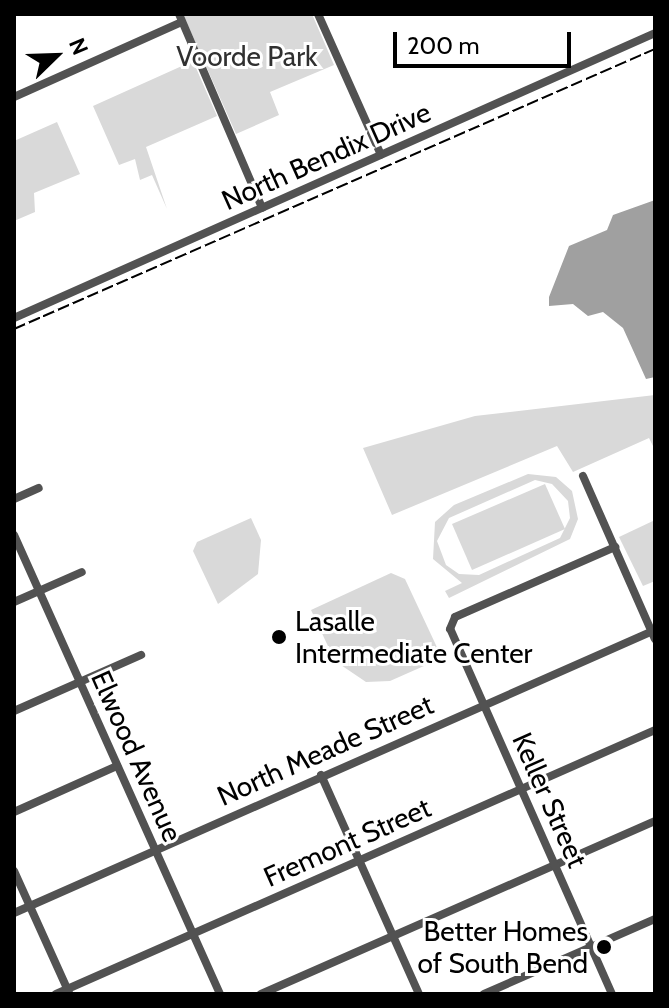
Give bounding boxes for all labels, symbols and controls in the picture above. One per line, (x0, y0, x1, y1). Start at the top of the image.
north arrow (16, 16, 96, 96)
scale bar (397, 16, 575, 66)
text: 200 m (407, 31, 480, 60)
text: N (63, 34, 94, 59)
park label: Voorde Park (176, 39, 318, 73)
street label: North Bendix Drive (216, 95, 436, 217)
place label: Lasalle Intermediate Center (295, 604, 532, 670)
marker: Lasalle Intermediate Center (270, 628, 288, 646)
street label: Elwood Avenue (84, 665, 190, 847)
street label: North Meade Street (212, 687, 438, 813)
street label: Keller Street (505, 728, 595, 872)
street label: Fremont Street (258, 790, 436, 894)
place label: Better Homes of South Bend (418, 914, 588, 980)
marker: Better Homes of South Bend (595, 938, 613, 956)

